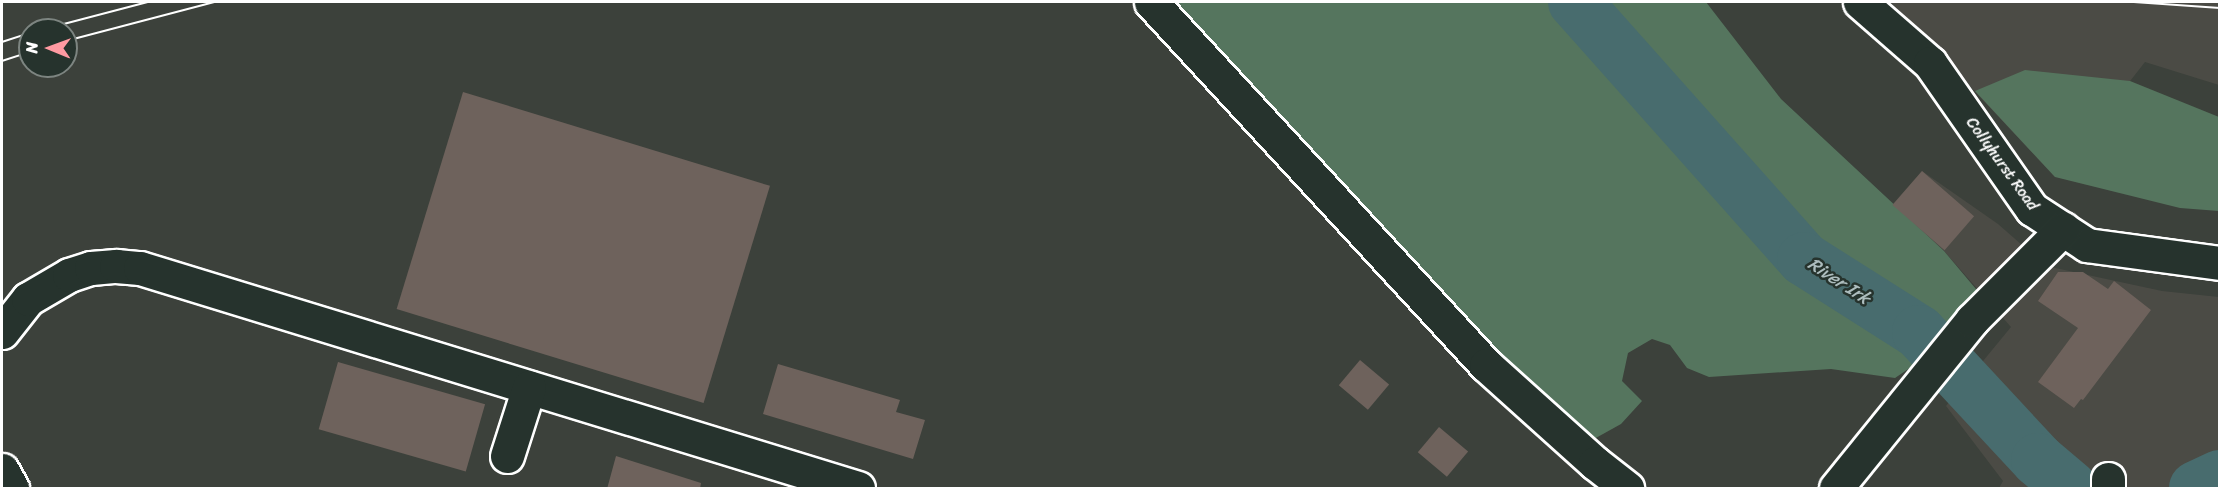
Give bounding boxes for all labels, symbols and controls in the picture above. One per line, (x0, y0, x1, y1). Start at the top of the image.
north arrow (18, 18, 78, 78)
text: N (17, 42, 46, 54)
street label: Collyhurst Road (1962, 113, 2042, 215)
water label: River Irk (1804, 253, 1874, 309)

